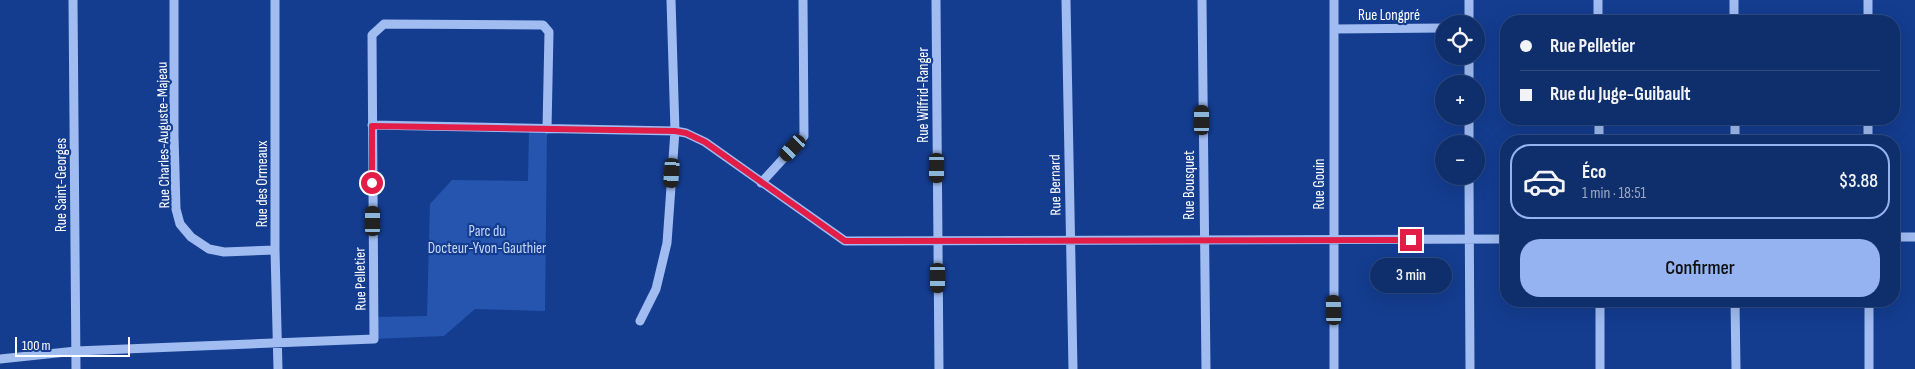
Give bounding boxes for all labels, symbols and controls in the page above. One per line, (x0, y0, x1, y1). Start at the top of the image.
street label: Rue Longpré (1358, 6, 1420, 25)
map controls (1435, 15, 1485, 185)
button: locate (1435, 15, 1485, 65)
text: Rue Pelletier (1550, 35, 1635, 58)
street label: Rue Wilfrid-Ranger (914, 47, 933, 143)
street label: Rue Charles-Auguste-Majeau (153, 62, 174, 208)
button: + (1435, 75, 1485, 125)
text: Rue du Juge-Guibault (1550, 83, 1691, 106)
car (1194, 105, 1209, 135)
car (777, 132, 808, 164)
button: − (1435, 135, 1485, 185)
street label: Rue Saint-Georges (52, 138, 71, 232)
street label: Rue des Ormeaux (253, 140, 272, 227)
street label: Rue Bousquet (1180, 150, 1199, 220)
car (929, 153, 944, 183)
street label: Rue Bernard (1045, 154, 1066, 216)
car (663, 158, 680, 188)
street label: Rue Gouin (1310, 159, 1329, 209)
icon: car (1522, 159, 1567, 204)
text: Éco (1582, 161, 1606, 184)
text: $3.88 (1839, 170, 1878, 193)
route start (361, 172, 383, 194)
text: 1 min · 18:51 (1582, 184, 1646, 203)
car (365, 206, 380, 236)
park label: Parc du Docteur-Yvon-Gauthier (428, 222, 547, 258)
route end (1400, 229, 1422, 251)
button: Confirmer (1520, 239, 1880, 297)
street label: Rue Pelletier (350, 247, 371, 311)
callout: 3 min (1370, 258, 1452, 292)
car (930, 263, 945, 293)
text: 3 min (1396, 266, 1426, 285)
car (1326, 295, 1341, 325)
scale bar (15, 334, 130, 357)
text: 100 m (22, 337, 51, 354)

